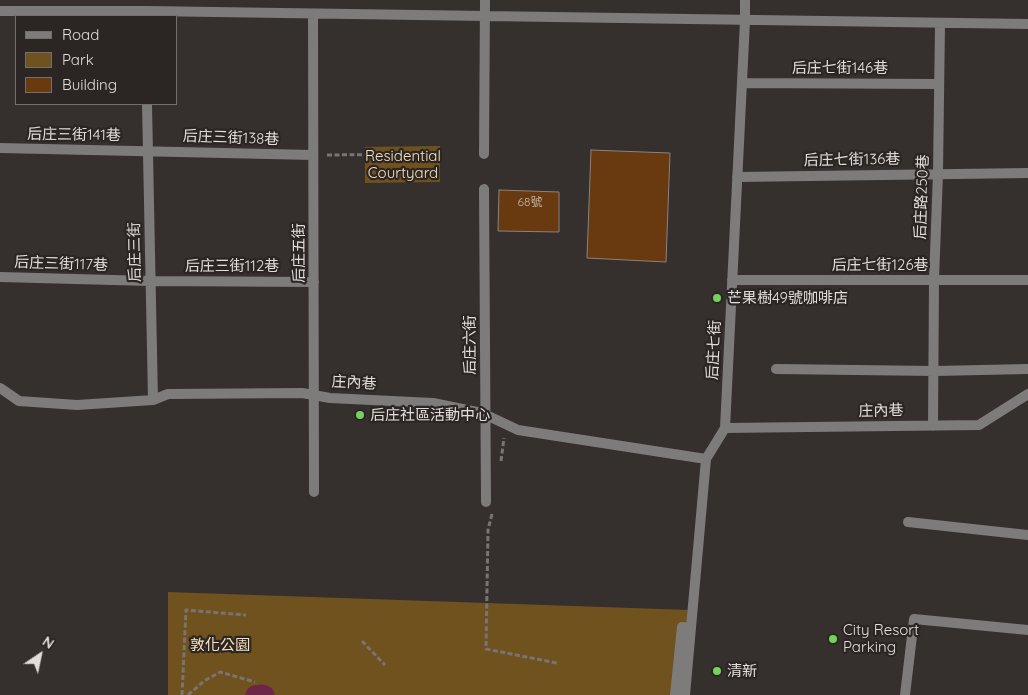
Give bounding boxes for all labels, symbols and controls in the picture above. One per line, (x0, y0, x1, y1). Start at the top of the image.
legend (15, 15, 178, 105)
text: Road (62, 25, 99, 44)
text: Park (62, 50, 94, 69)
street label: 后庄七街146巷 (792, 59, 888, 77)
text: Building (62, 75, 117, 94)
street label: 后庄三街141巷 (27, 125, 121, 145)
street label: 后庄三街138巷 (182, 127, 280, 149)
park label: Residential Courtyard (365, 147, 441, 182)
street label: 后庄七街136巷 (804, 150, 900, 170)
street label: 后庄路250巷 (912, 154, 932, 240)
house number: 68號 (518, 195, 542, 209)
street label: 后庄三街 (125, 222, 145, 282)
street label: 后庄五街 (290, 223, 308, 283)
street label: 后庄三街117巷 (14, 253, 108, 275)
street label: 后庄七街126巷 (832, 256, 928, 274)
street label: 后庄三街112巷 (185, 257, 279, 275)
place label: 芒果樹49號咖啡店 (727, 289, 848, 307)
marker: 芒果樹49號咖啡店 (711, 292, 723, 304)
street label: 后庄六街 (461, 315, 479, 375)
street label: 后庄七街 (703, 320, 725, 380)
street label: 庄內巷 (331, 373, 377, 393)
street label: 庄內巷 (858, 402, 904, 420)
place label: 后庄社區活動中心 (370, 406, 490, 424)
marker: 后庄社區活動中心 (354, 409, 366, 421)
place label: City Resort Parking (843, 621, 919, 656)
north arrow (15, 630, 65, 680)
text: N (39, 632, 58, 653)
marker: City Resort Parking (827, 633, 839, 645)
park label: 敦化公園 (190, 636, 250, 654)
place label: 清新 (727, 662, 757, 680)
marker: 清新 (711, 665, 723, 677)

